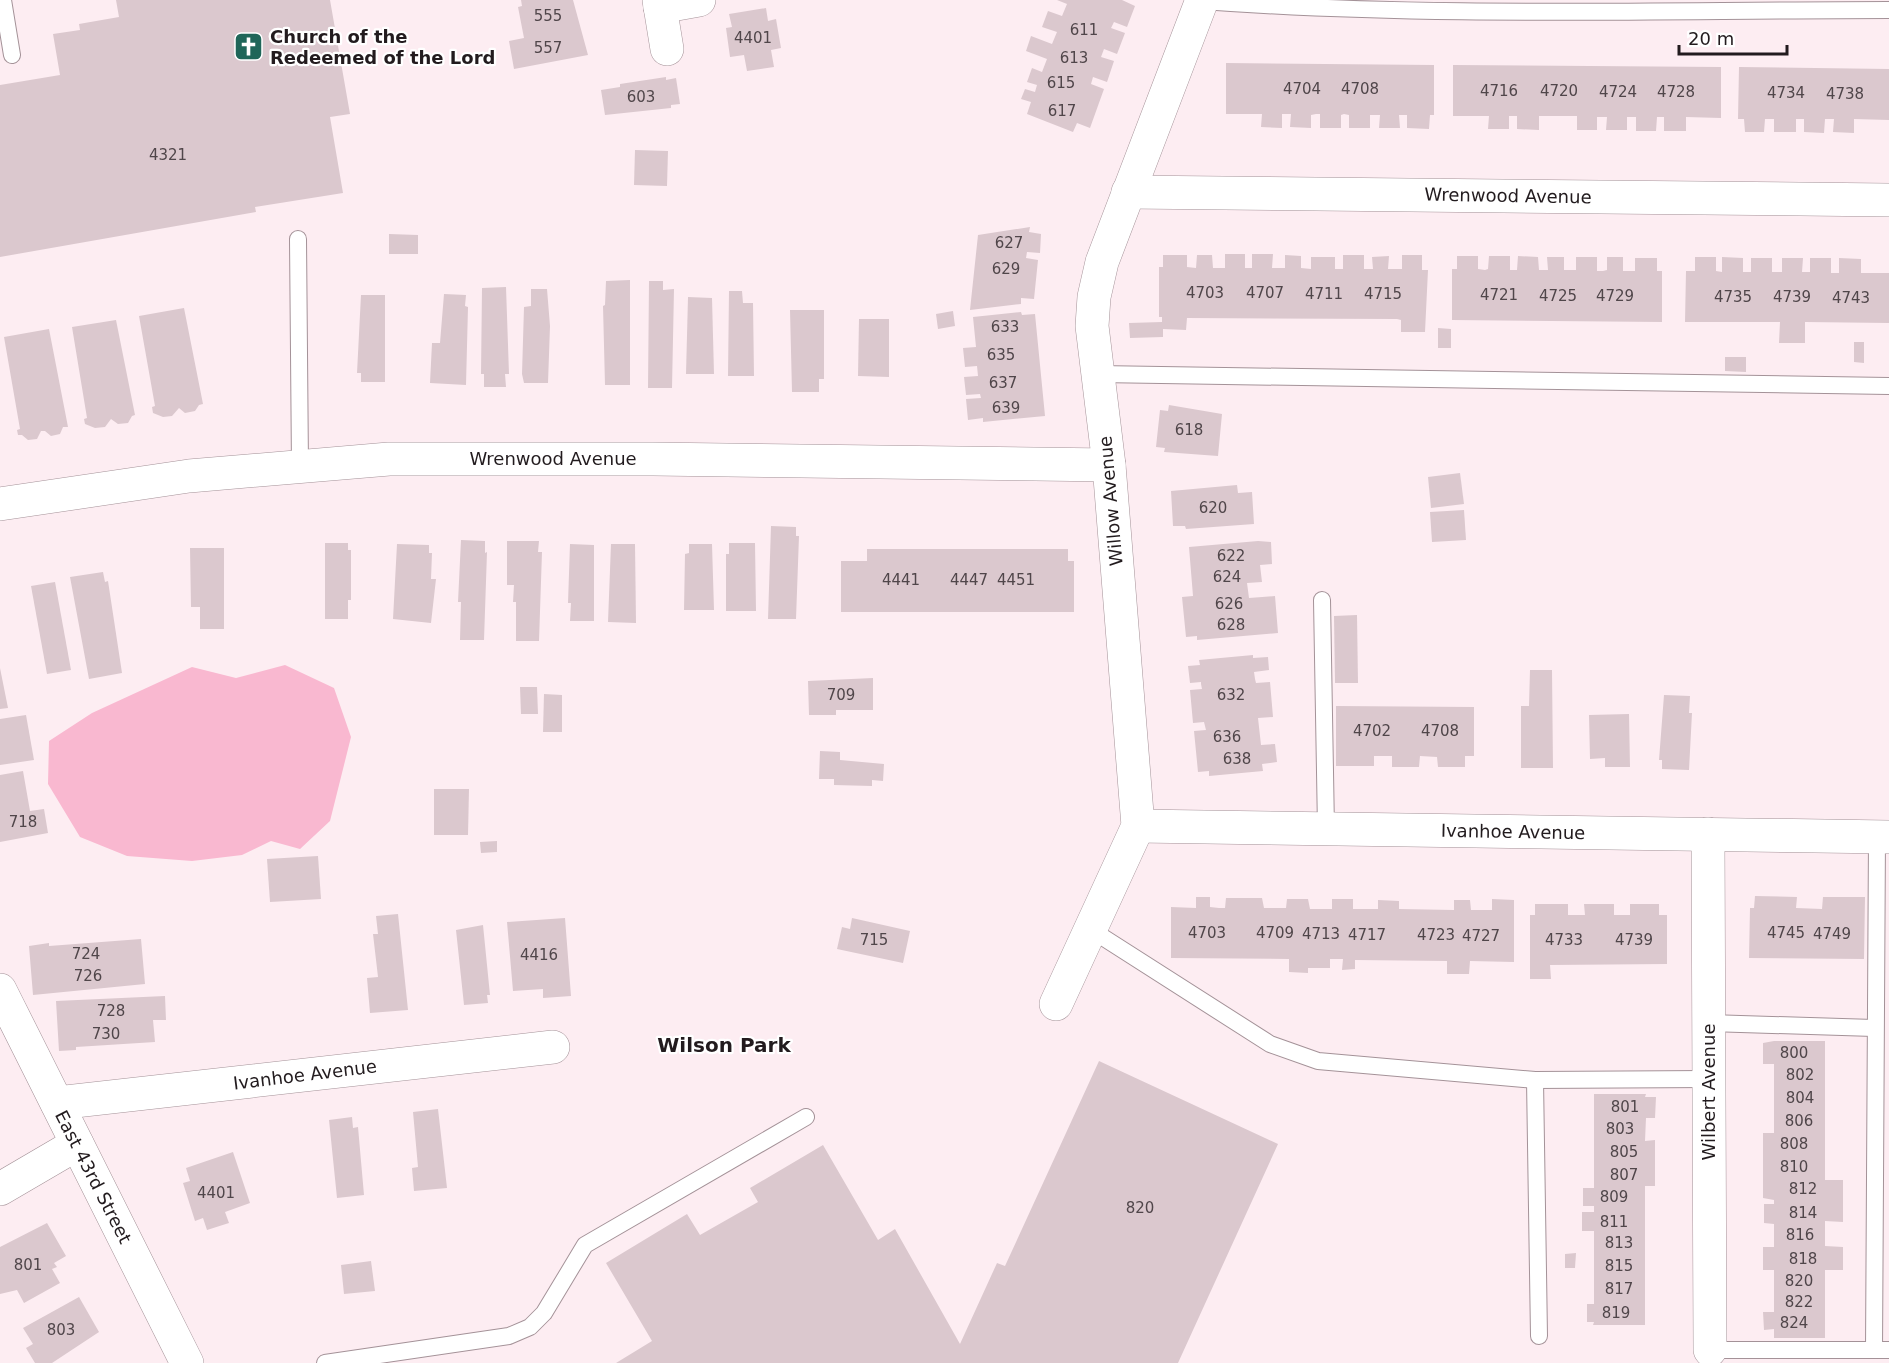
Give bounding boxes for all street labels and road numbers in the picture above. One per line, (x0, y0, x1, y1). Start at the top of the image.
street label: Wrenwood Avenue (1424, 184, 1592, 207)
street label: Willow Avenue (1094, 435, 1127, 567)
street label: Wrenwood Avenue (469, 448, 637, 469)
street label: Ivanhoe Avenue (1441, 820, 1585, 843)
street label: Wilbert Avenue (1698, 1024, 1719, 1160)
street label: Ivanhoe Avenue (232, 1055, 378, 1094)
street label: East 43rd Street (51, 1107, 136, 1247)

